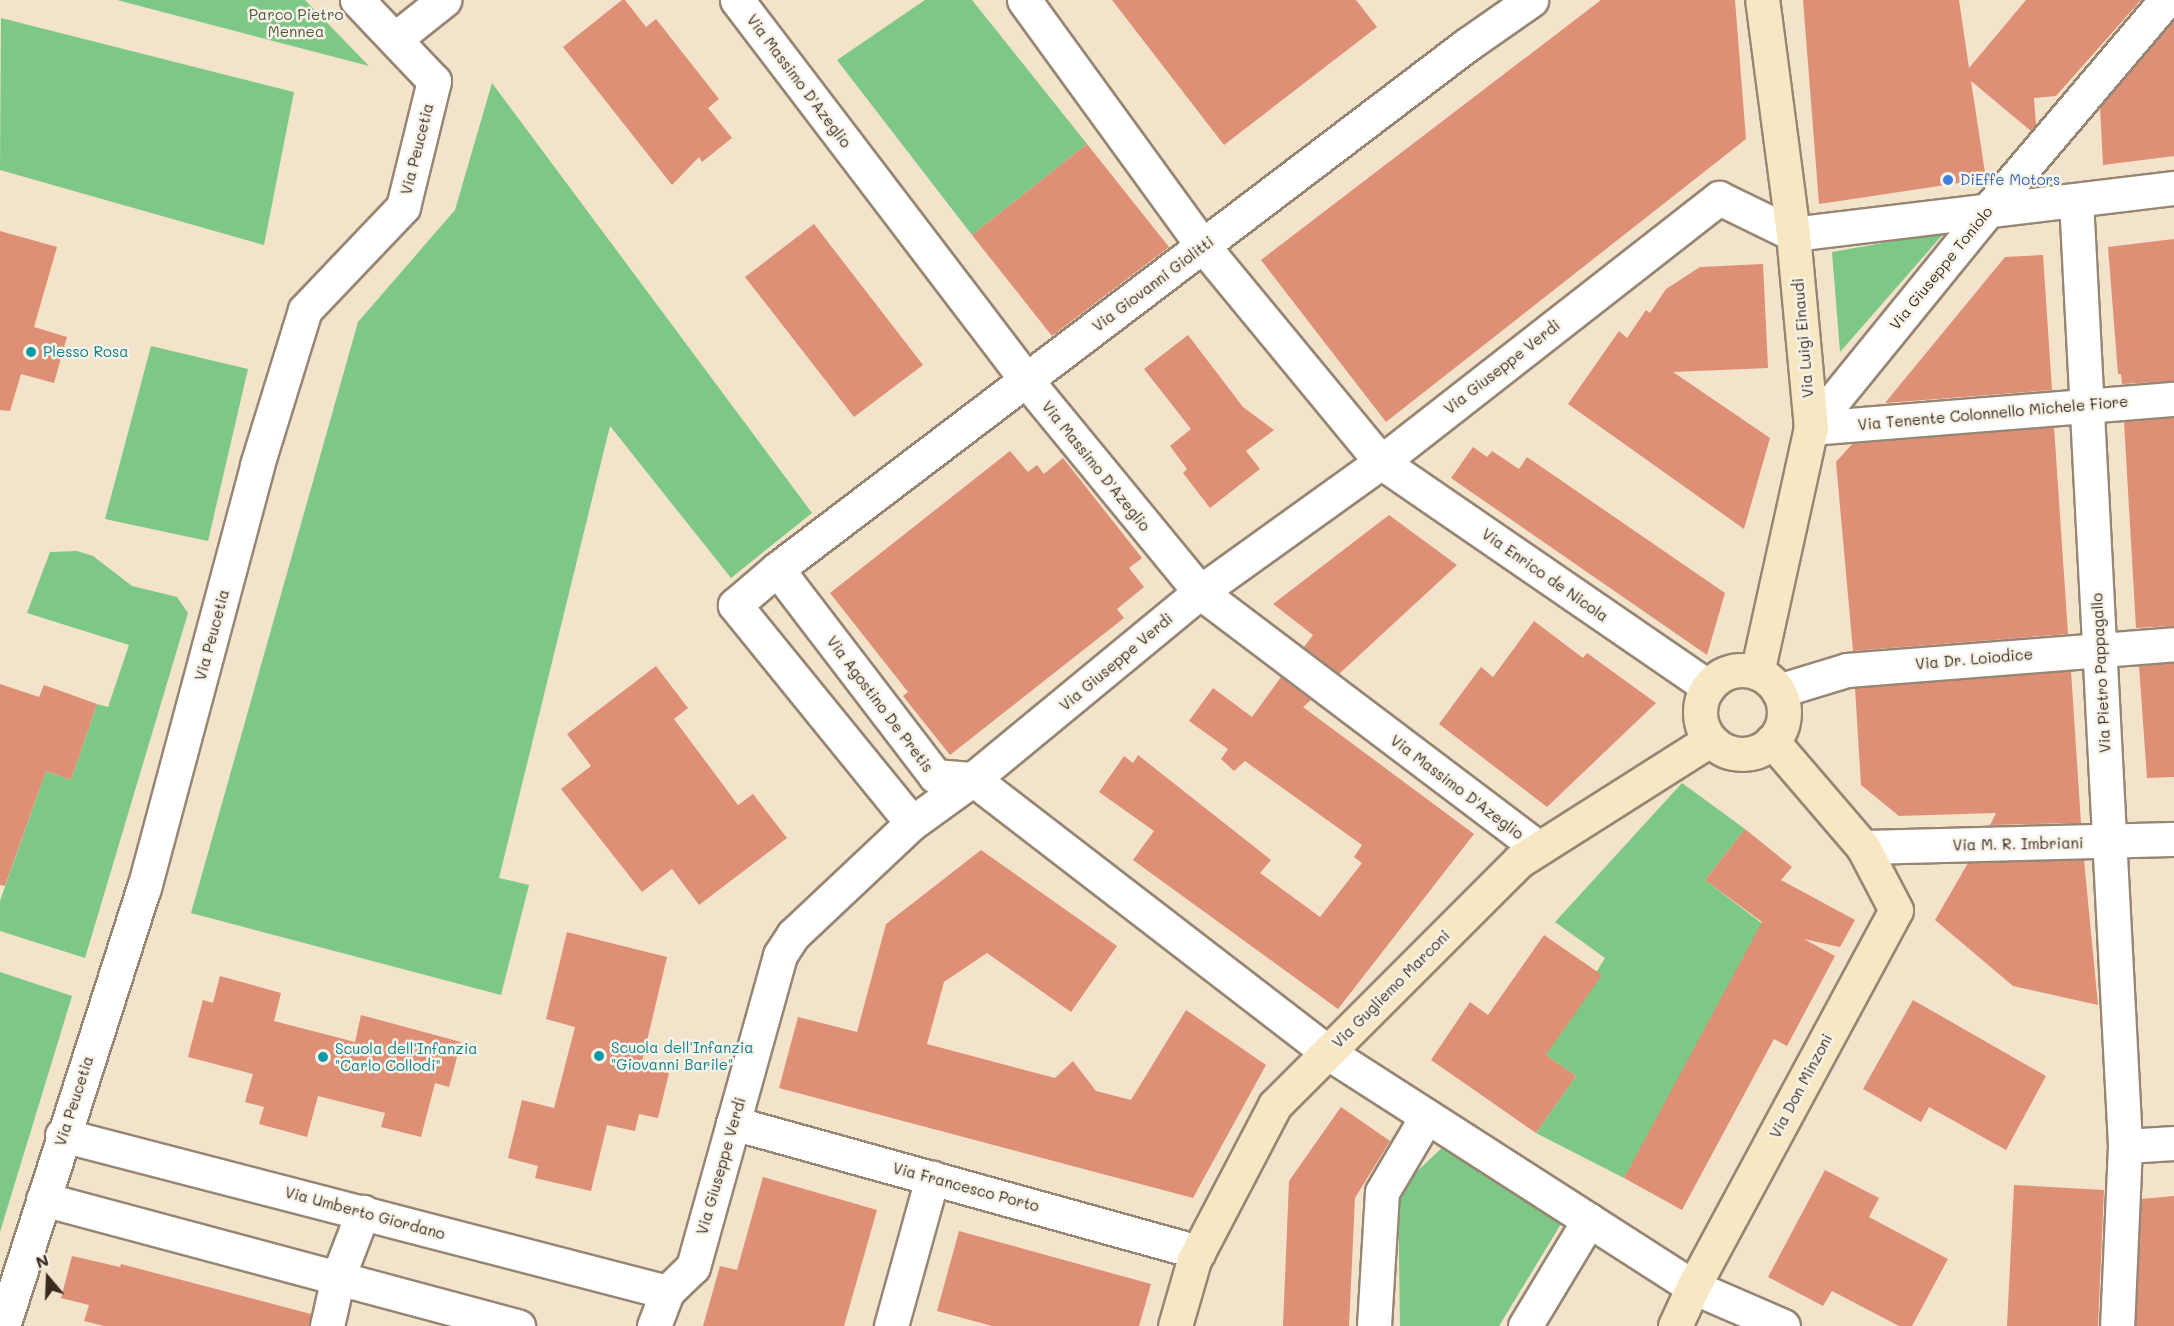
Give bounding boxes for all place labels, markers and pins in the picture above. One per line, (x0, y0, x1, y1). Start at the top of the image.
place label: DiEffe Motors (1960, 171, 2060, 189)
marker: DiEffe Motors (1941, 173, 1955, 187)
place label: Plesso Rosa (43, 343, 129, 361)
marker: Plesso Rosa (24, 345, 38, 359)
place label: Scuola dell'Infanzia "Giovanni Barile" (611, 1038, 754, 1073)
place label: Scuola dell'Infanzia "Carlo Collodi" (335, 1039, 478, 1074)
marker: Scuola dell'Infanzia "Giovanni Barile" (592, 1049, 606, 1063)
marker: Scuola dell'Infanzia "Carlo Collodi" (316, 1050, 330, 1064)

